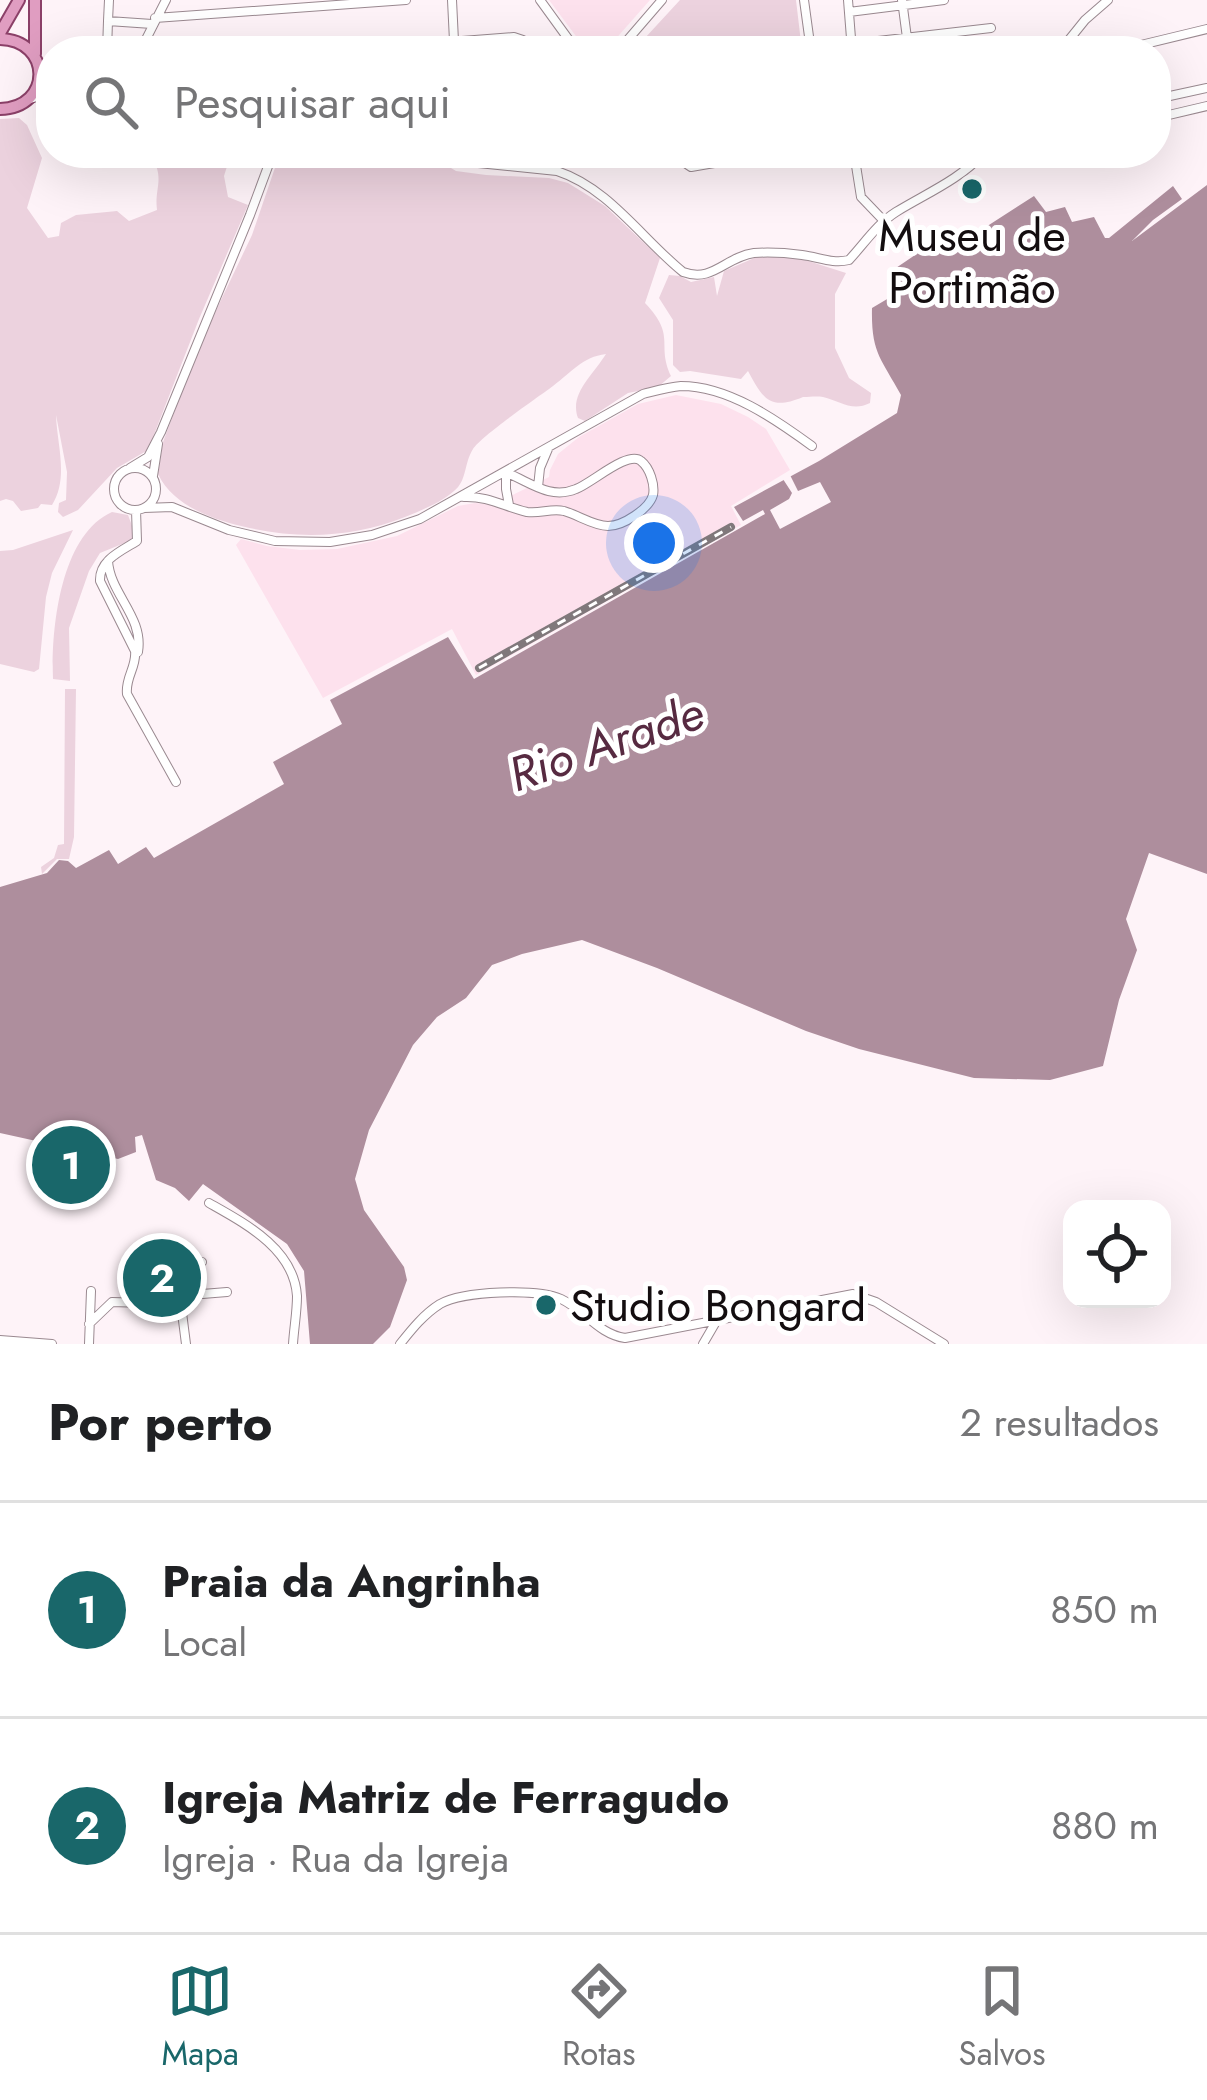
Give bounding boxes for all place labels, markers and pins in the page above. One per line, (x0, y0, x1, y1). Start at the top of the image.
marker: Museu de Portimão (959, 176, 985, 202)
place label: Museu de Portimão (878, 203, 1066, 320)
pin: 1 (32, 1120, 110, 1210)
pin: 2 (123, 1233, 201, 1323)
place label: Studio Bongard (570, 1273, 866, 1338)
marker: Studio Bongard (533, 1292, 559, 1318)

